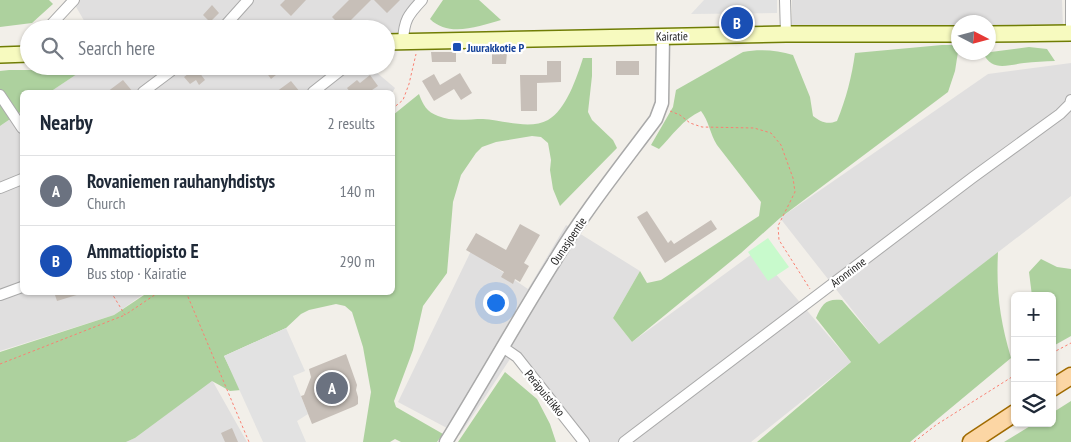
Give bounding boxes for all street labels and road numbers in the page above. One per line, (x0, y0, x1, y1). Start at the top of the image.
street label: Kairatie (656, 28, 688, 44)
street label: Ounasjoentie (546, 214, 590, 268)
street label: Aronrinne (827, 254, 869, 290)
street label: Peräpuistikko (522, 367, 568, 419)

